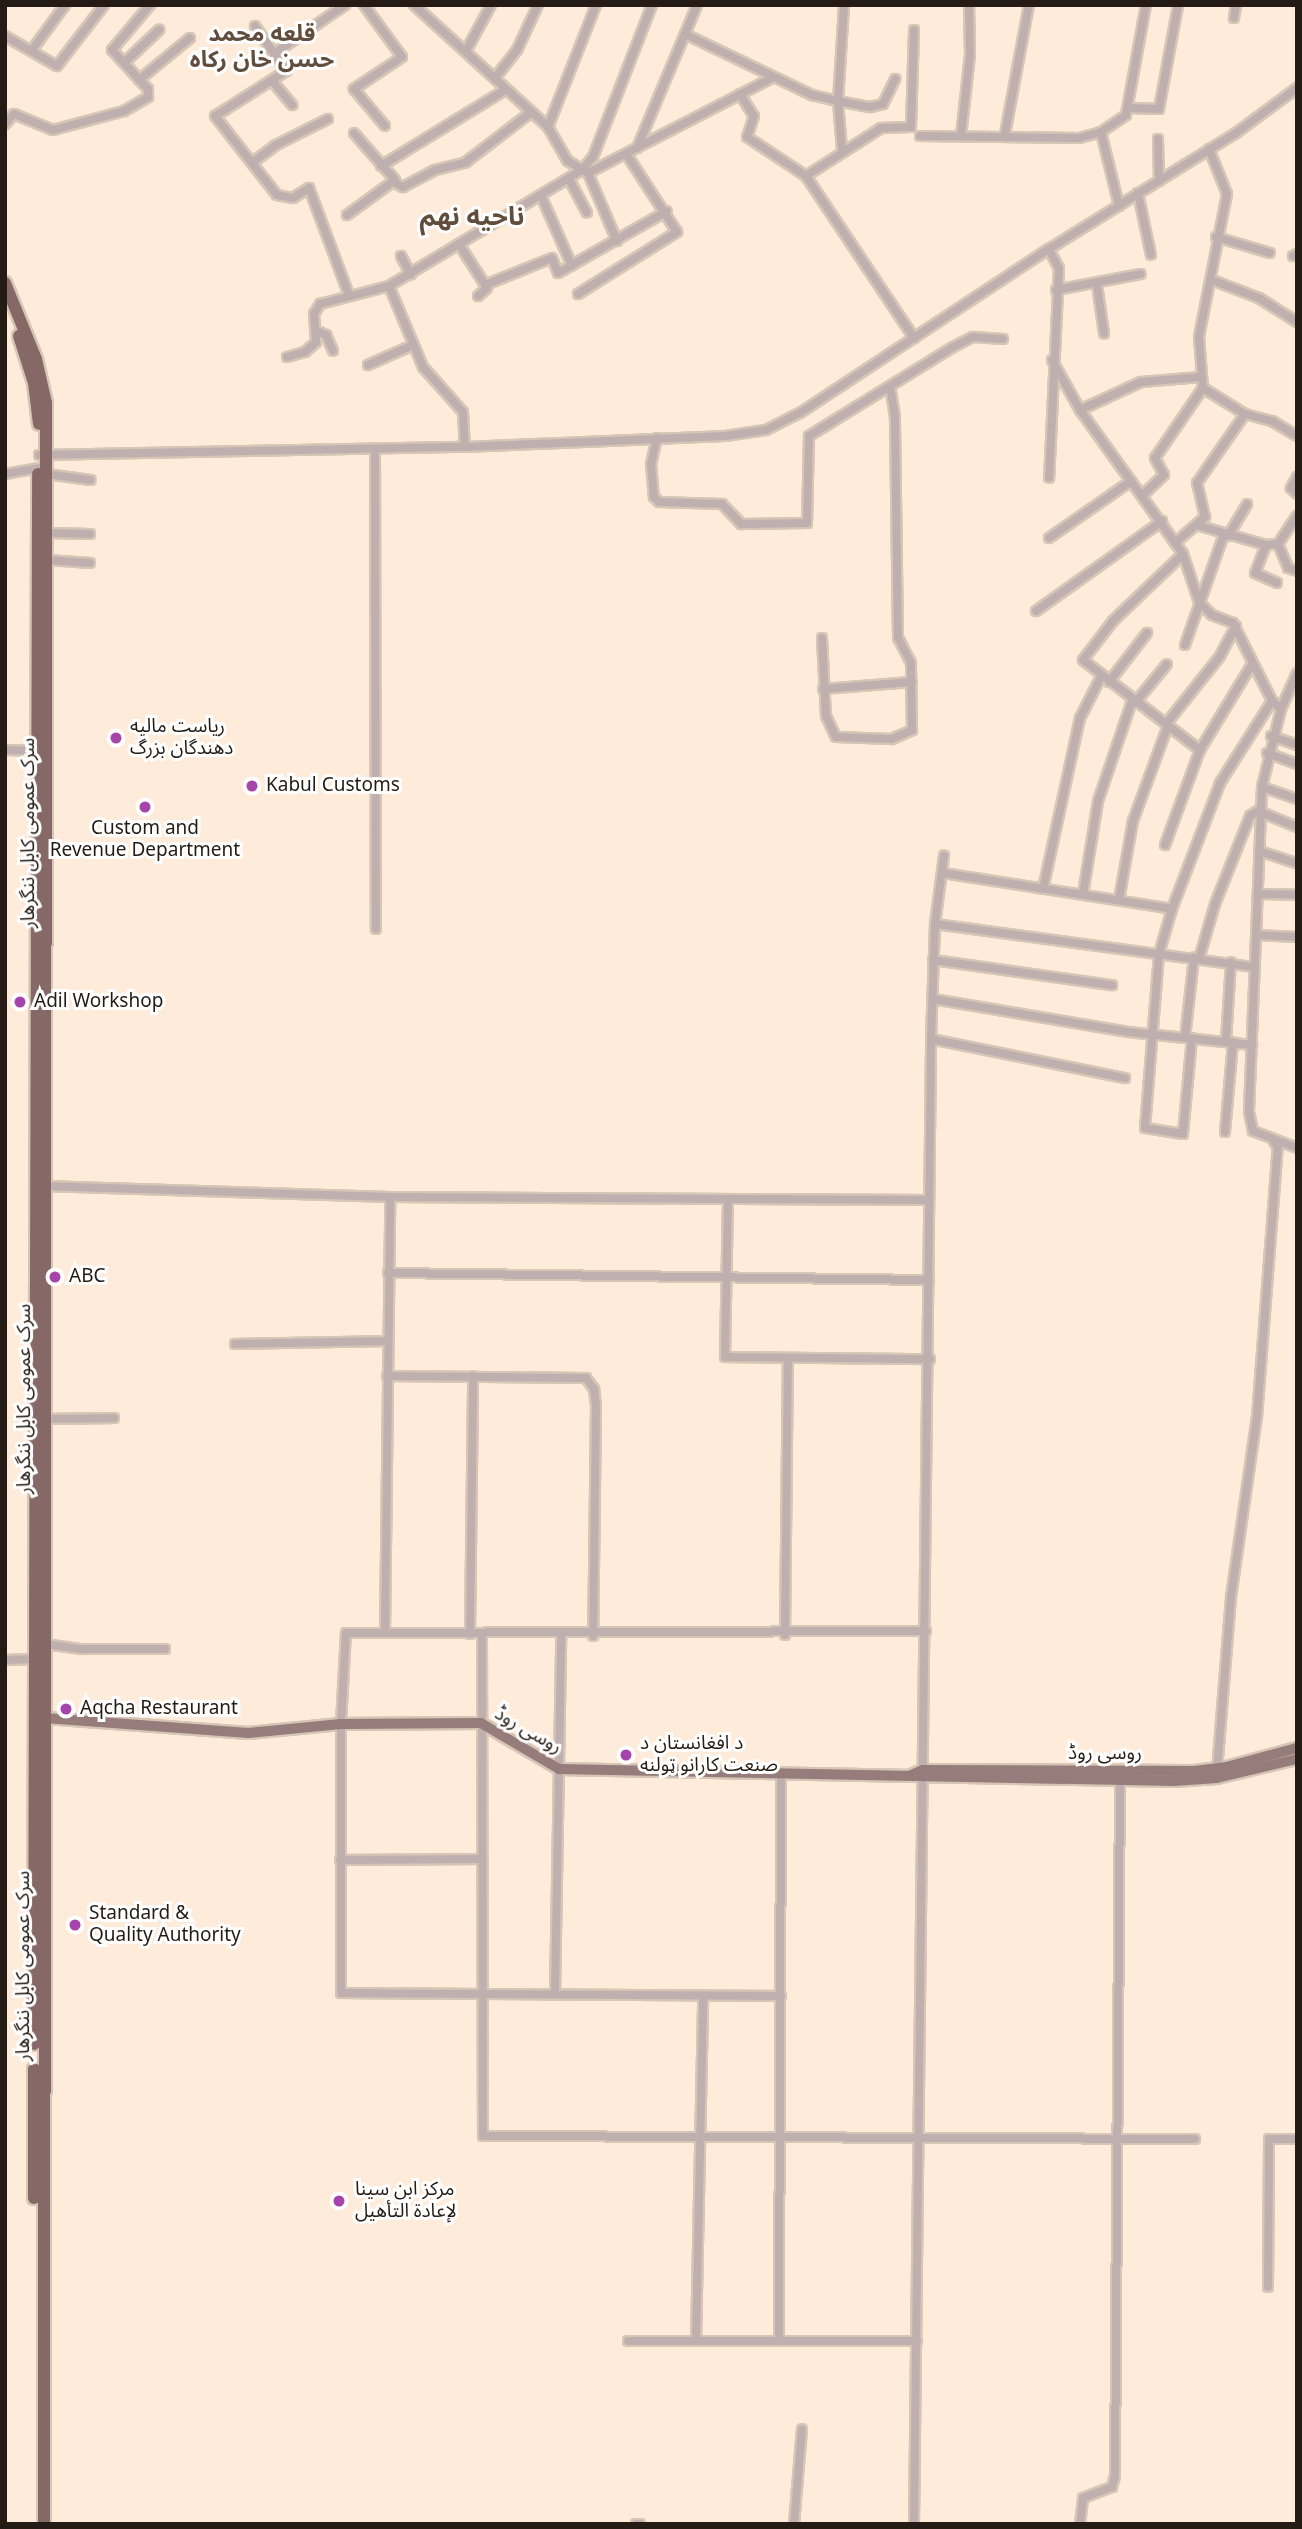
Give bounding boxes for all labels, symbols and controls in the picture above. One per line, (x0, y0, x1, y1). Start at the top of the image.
district label: قلعه محمد حسن خان رکاه (190, 20, 334, 74)
district label: ناحیه نهم (420, 201, 524, 233)
place label: ریاست مالیه دهندگان بزرگ (130, 716, 233, 760)
marker: ریاست مالیه دهندگان بزرگ (108, 730, 124, 746)
street label: سرک عمومی کابل ننگرهار (18, 738, 40, 928)
place label: Kabul Customs (266, 775, 400, 797)
marker: Kabul Customs (244, 778, 260, 794)
marker: Custom and Revenue Department (137, 799, 153, 815)
place label: Custom and Revenue Department (50, 818, 240, 862)
place label: Adil Workshop (34, 991, 163, 1013)
marker: Adil Workshop (12, 994, 28, 1010)
place label: ABC (69, 1266, 105, 1288)
marker: ABC (47, 1269, 63, 1285)
street label: سرک عمومی کابل ننگرهار (14, 1304, 36, 1494)
place label: Aqcha Restaurant (80, 1698, 238, 1720)
marker: Aqcha Restaurant (58, 1701, 74, 1717)
street label: روسی روڈ (490, 1703, 566, 1759)
place label: د افغانستان د صنعت کارانو ټولنه (640, 1733, 778, 1777)
street label: روسی روڈ (1068, 1743, 1142, 1765)
marker: د افغانستان د صنعت کارانو ټولنه (618, 1747, 634, 1763)
street label: سرک عمومی کابل ننگرهار (13, 1871, 35, 2061)
place label: Standard & Quality Authority (89, 1903, 241, 1947)
marker: Standard & Quality Authority (67, 1917, 83, 1933)
place label: مركز ابن سينا لإعادة التأهيل (355, 2179, 457, 2223)
marker: مركز ابن سينا لإعادة التأهيل (329, 2191, 349, 2211)

